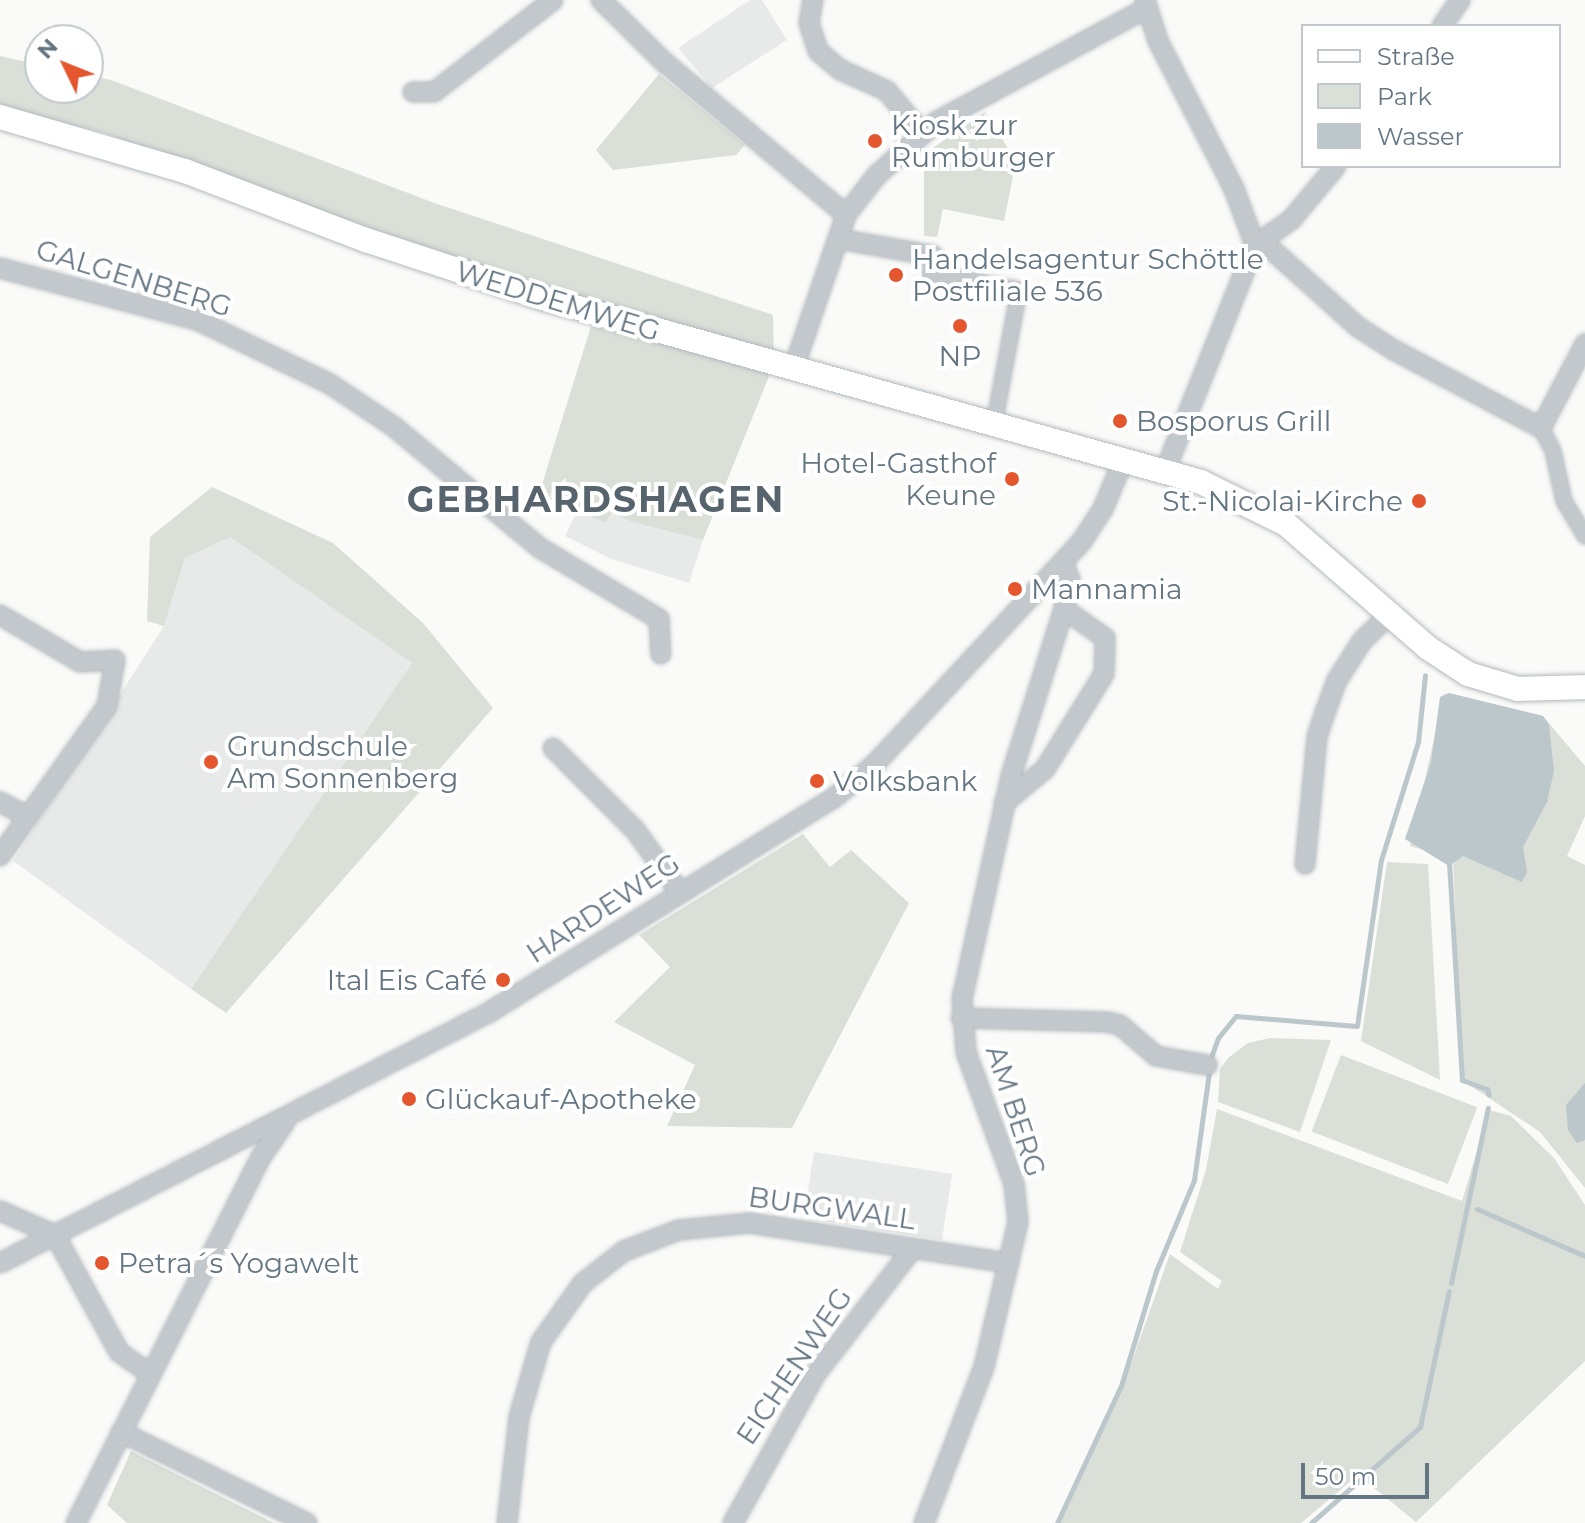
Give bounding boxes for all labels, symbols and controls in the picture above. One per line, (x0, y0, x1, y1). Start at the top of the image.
north arrow (24, 24, 104, 104)
legend (1301, 24, 1561, 168)
text: N (32, 33, 63, 64)
text: Straße (1377, 42, 1455, 71)
text: Park (1377, 82, 1432, 111)
place label: Kiosk zur Rumburger (891, 108, 1056, 174)
text: Wasser (1377, 122, 1464, 151)
marker: Kiosk zur Rumburger (866, 132, 884, 150)
street label: GALGENBERG (32, 232, 236, 324)
place label: Handelsagentur Schöttle Postfiliale 536 (912, 242, 1264, 308)
street label: WEDDEMWEG (452, 254, 664, 348)
marker: Handelsagentur Schöttle Postfiliale 536 (887, 266, 905, 284)
marker: NP (951, 317, 969, 335)
place label: NP (939, 339, 981, 373)
place label: Bosporus Grill (1136, 404, 1331, 438)
marker: Bosporus Grill (1111, 412, 1129, 430)
place label: Hotel-Gasthof Keune (800, 446, 996, 512)
marker: Hotel-Gasthof Keune (1003, 470, 1021, 488)
district label: GEBHARDSHAGEN (407, 478, 785, 522)
place label: St.-Nicolai-Kirche (1162, 484, 1403, 518)
marker: St.-Nicolai-Kirche (1410, 492, 1428, 510)
place label: Mannamia (1031, 572, 1182, 606)
marker: Mannamia (1006, 580, 1024, 598)
place label: Grundschule Am Sonnenberg (227, 729, 459, 795)
marker: Grundschule Am Sonnenberg (202, 753, 220, 771)
place label: Volksbank (833, 764, 977, 798)
marker: Volksbank (808, 772, 826, 790)
street label: HARDEWEG (520, 846, 686, 970)
place label: Ital Eis Café (327, 963, 487, 997)
marker: Ital Eis Café (494, 971, 512, 989)
street label: AM BERG (979, 1041, 1053, 1181)
place label: Glückauf-Apotheke (425, 1082, 697, 1116)
marker: Glückauf-Apotheke (400, 1090, 418, 1108)
street label: BURGWALL (746, 1180, 918, 1236)
place label: Petra´s Yogawelt (118, 1246, 359, 1280)
marker: Petra´s Yogawelt (93, 1254, 111, 1272)
street label: EICHENWEG (729, 1281, 859, 1451)
scale bar (1305, 1447, 1433, 1497)
text: 50 m (1315, 1462, 1376, 1491)

